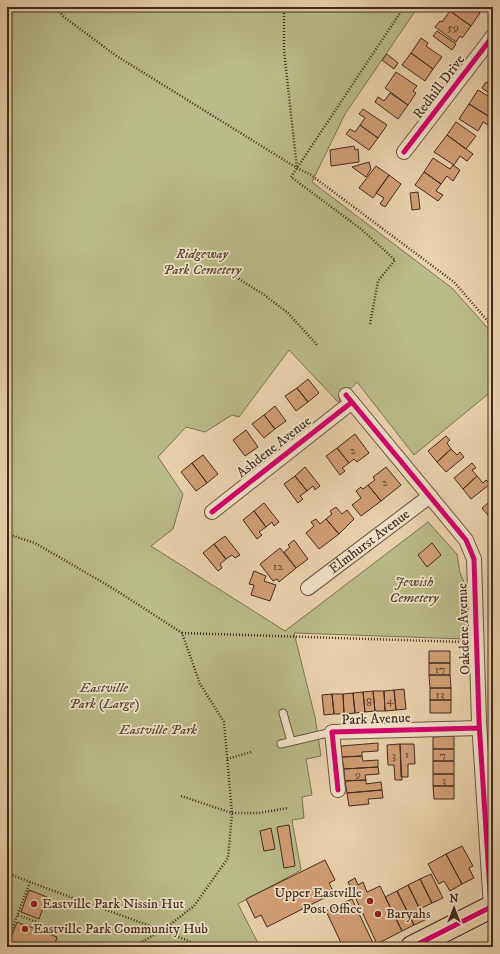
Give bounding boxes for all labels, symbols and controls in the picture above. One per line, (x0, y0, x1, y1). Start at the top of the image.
house number: 59 (447, 20, 459, 35)
street label: Redhill Drive (409, 51, 469, 123)
park label: Ridgeway Park Cemetery (163, 245, 243, 279)
street label: Ashdene Avenue (233, 412, 315, 482)
house number: 2 (350, 443, 356, 458)
house number: 2 (382, 475, 388, 490)
street label: Elmhurst Avenue (326, 505, 414, 578)
house number: 12 (273, 559, 283, 574)
park label: Jewish Cemetery (390, 573, 440, 607)
street label: Oakdene Avenue (453, 583, 475, 675)
house number: 17 (435, 662, 445, 677)
park label: Eastville Park (Large) (69, 679, 140, 713)
house number: 13 (436, 687, 444, 702)
house number: 4 (387, 693, 395, 708)
house number: 8 (366, 695, 372, 710)
street label: Park Avenue (341, 709, 411, 729)
park label: Eastville Park (118, 721, 197, 739)
house number: 1 (405, 747, 409, 762)
house number: 3 (392, 748, 396, 763)
house number: 7 (440, 748, 446, 763)
house number: 9 (354, 767, 361, 782)
house number: 3 (442, 773, 446, 788)
place label: Upper Eastville Post Office (274, 884, 362, 918)
north arrow (434, 888, 474, 928)
text: N (449, 892, 459, 906)
place label: Eastville Park Nissin Hut (42, 895, 184, 913)
marker: Upper Eastville Post Office (365, 896, 375, 906)
marker: Eastville Park Nissin Hut (29, 899, 39, 909)
place label: Baryahs (386, 905, 431, 923)
marker: Baryahs (373, 909, 383, 919)
place label: Eastville Park Community Hub (33, 920, 208, 938)
marker: Eastville Park Community Hub (20, 924, 30, 934)

